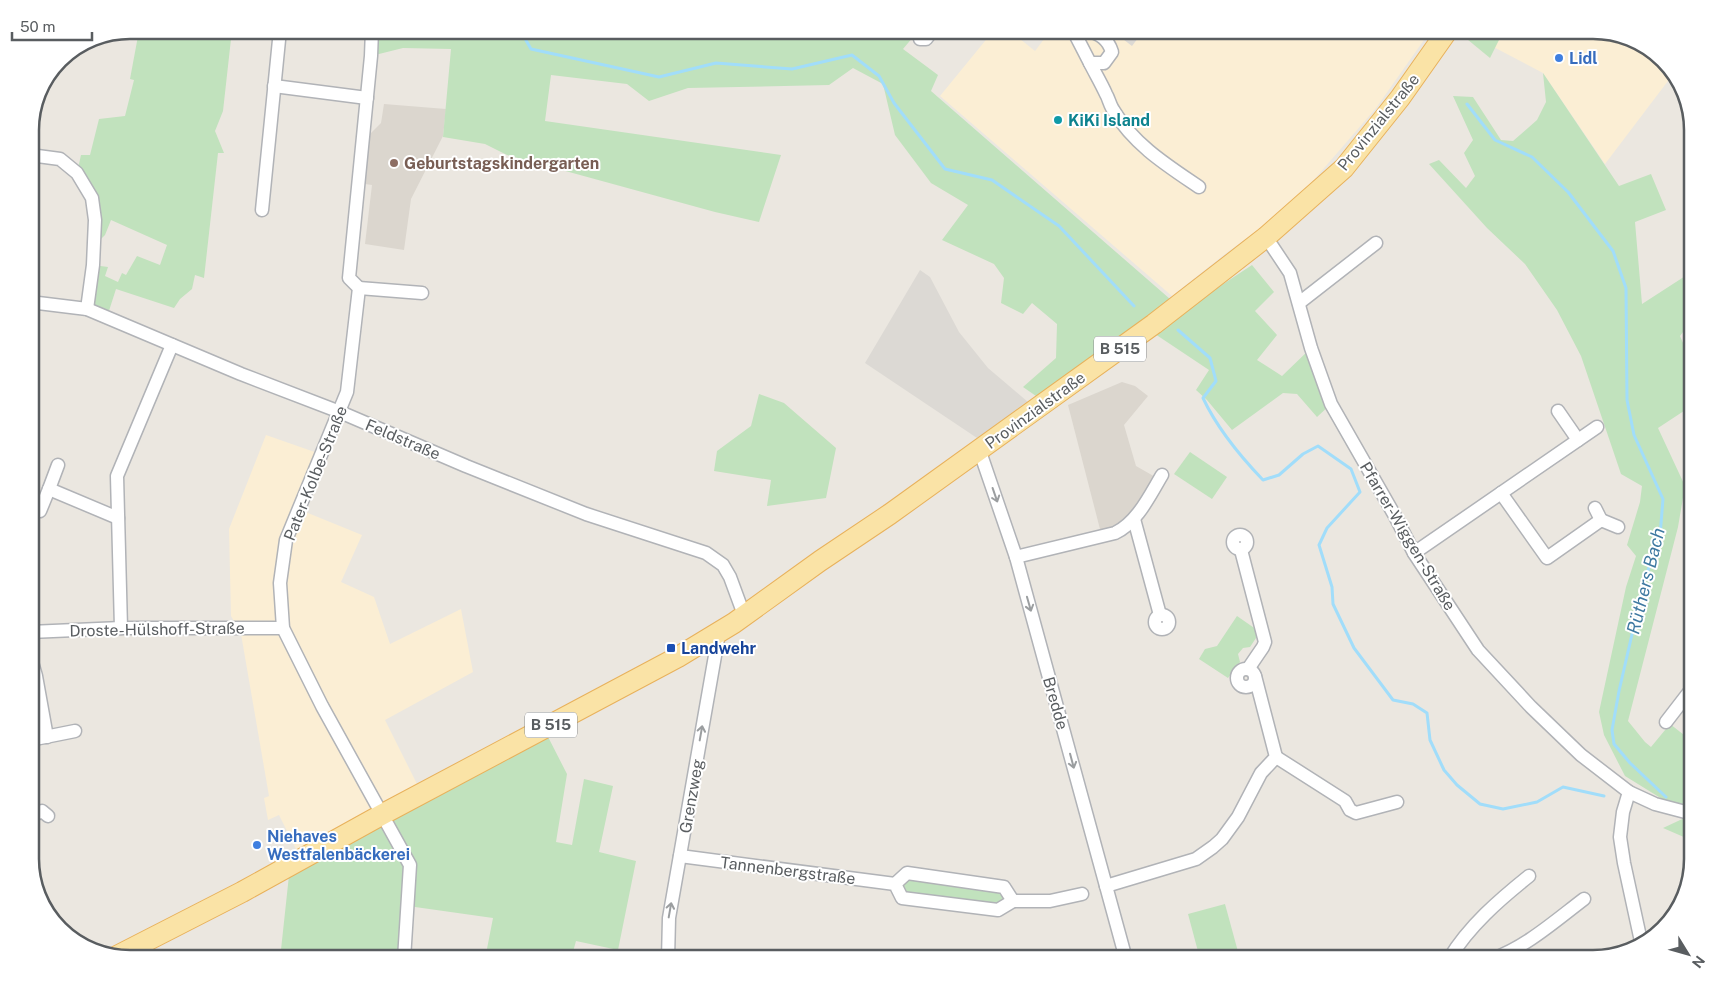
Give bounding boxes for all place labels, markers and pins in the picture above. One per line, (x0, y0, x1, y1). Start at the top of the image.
place label: Lidl (1569, 49, 1598, 68)
marker: Lidl (1553, 52, 1565, 64)
place label: KiKi Island (1068, 111, 1150, 130)
marker: KiKi Island (1052, 114, 1064, 126)
place label: Geburtstagskindergarten (404, 154, 599, 173)
marker: Geburtstagskindergarten (388, 157, 400, 169)
place label: Landwehr (681, 639, 756, 658)
marker: Landwehr (665, 642, 677, 654)
place label: Niehaves Westfalenbäckerei (267, 827, 410, 864)
marker: Niehaves Westfalenbäckerei (251, 839, 263, 851)

